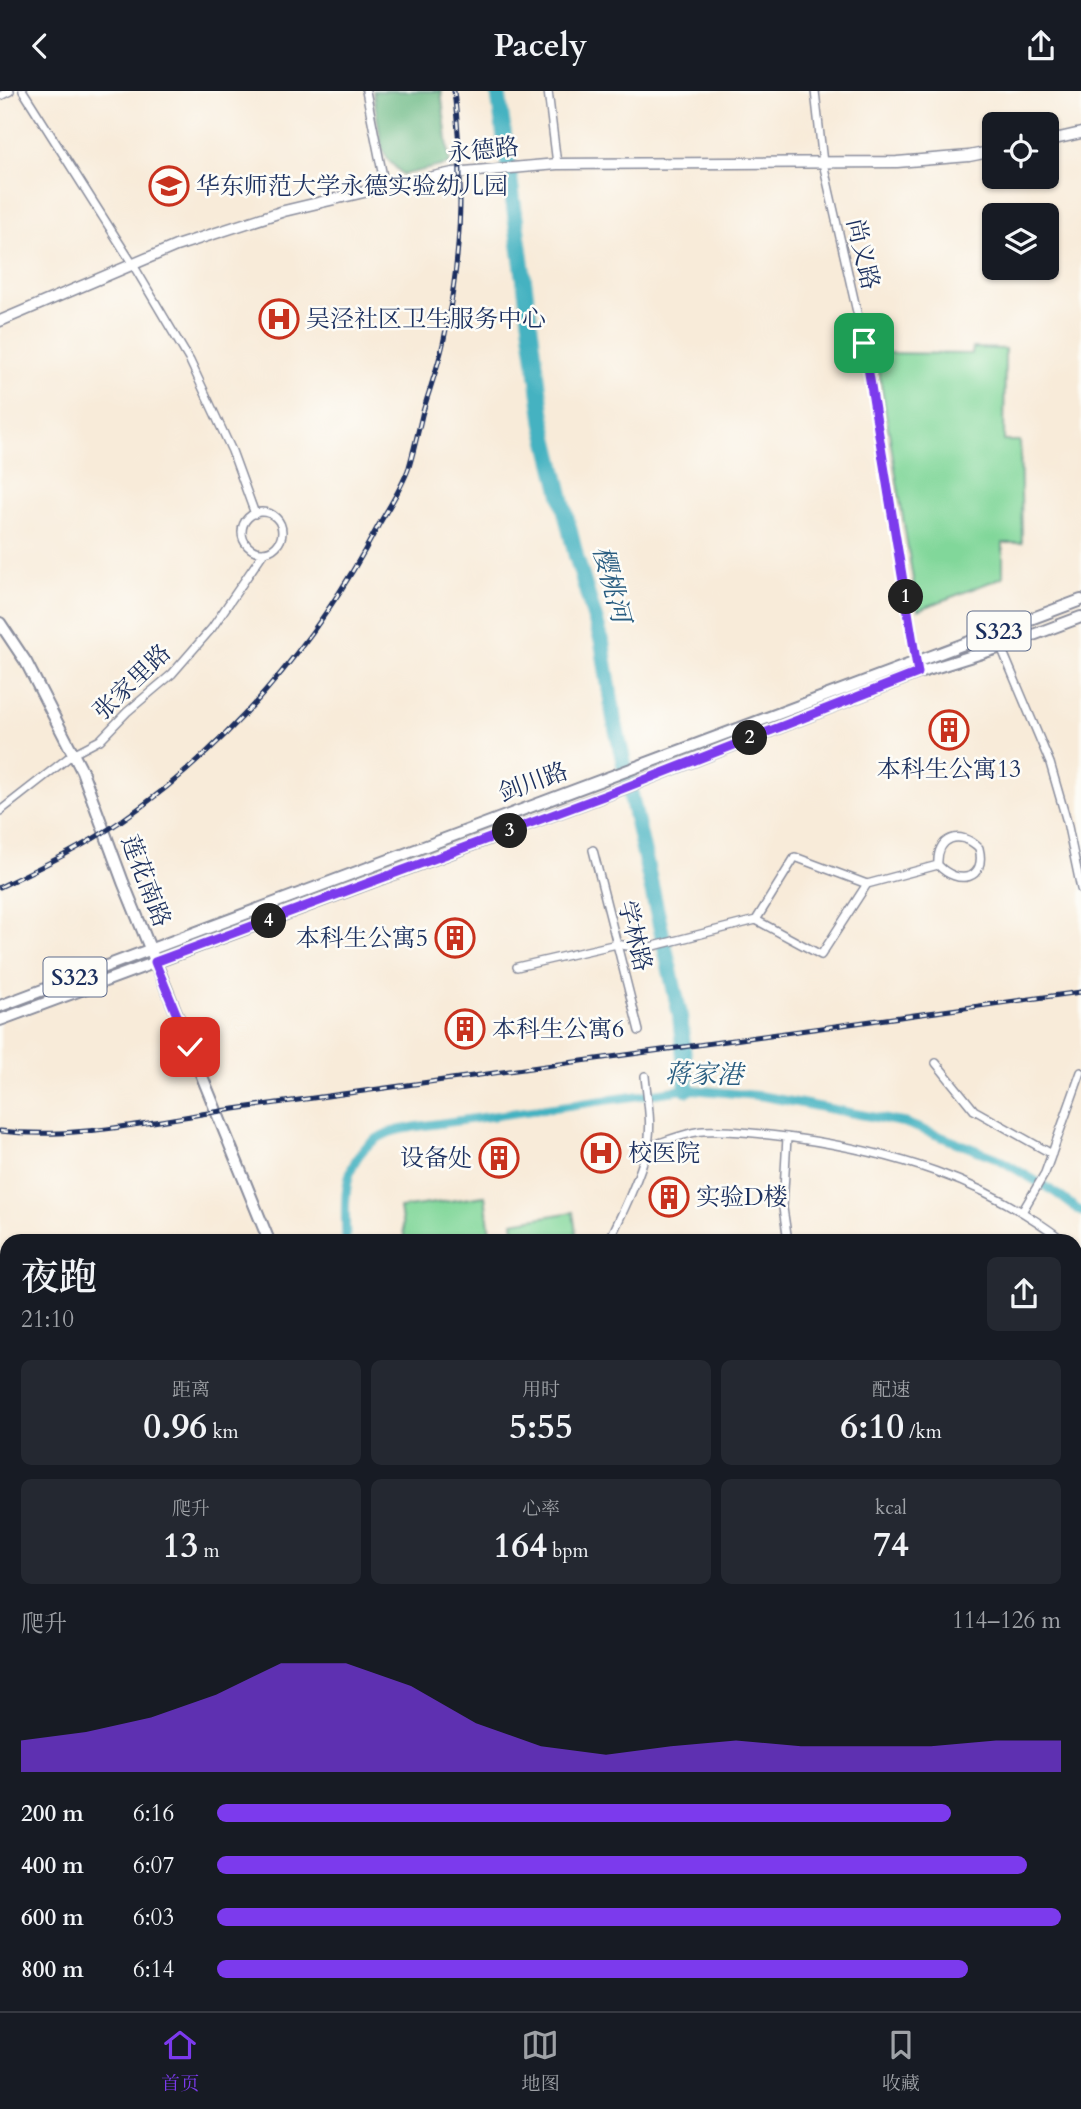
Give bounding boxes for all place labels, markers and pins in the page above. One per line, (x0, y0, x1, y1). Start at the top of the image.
school or university icon: 华东师范大学永德实验幼儿园 (148, 165, 190, 207)
place label: 华东师范大学永德实验幼儿园 (196, 170, 508, 203)
hospital icon: 吴泾社区卫生服务中心 (258, 298, 300, 340)
place label: 吴泾社区卫生服务中心 (306, 303, 546, 336)
pin (834, 313, 894, 373)
pin: 1 (888, 580, 923, 615)
building icon: 本科生公寓13 (928, 709, 970, 751)
pin: 2 (732, 721, 768, 755)
place label: 本科生公寓13 (877, 753, 1021, 786)
pin: 3 (492, 813, 528, 849)
pin: 4 (252, 903, 286, 939)
building icon: 本科生公寓5 (434, 917, 476, 959)
place label: 本科生公寓5 (296, 922, 428, 955)
building icon: 本科生公寓6 (444, 1008, 486, 1050)
place label: 本科生公寓6 (492, 1013, 624, 1046)
pin (160, 1017, 220, 1077)
hospital icon: 校医院 (580, 1132, 622, 1174)
building icon: 设备处 (478, 1137, 520, 1179)
place label: 校医院 (628, 1137, 700, 1170)
place label: 设备处 (400, 1142, 472, 1175)
building icon: 实验D楼 (648, 1176, 690, 1218)
place label: 实验D楼 (696, 1181, 788, 1214)

